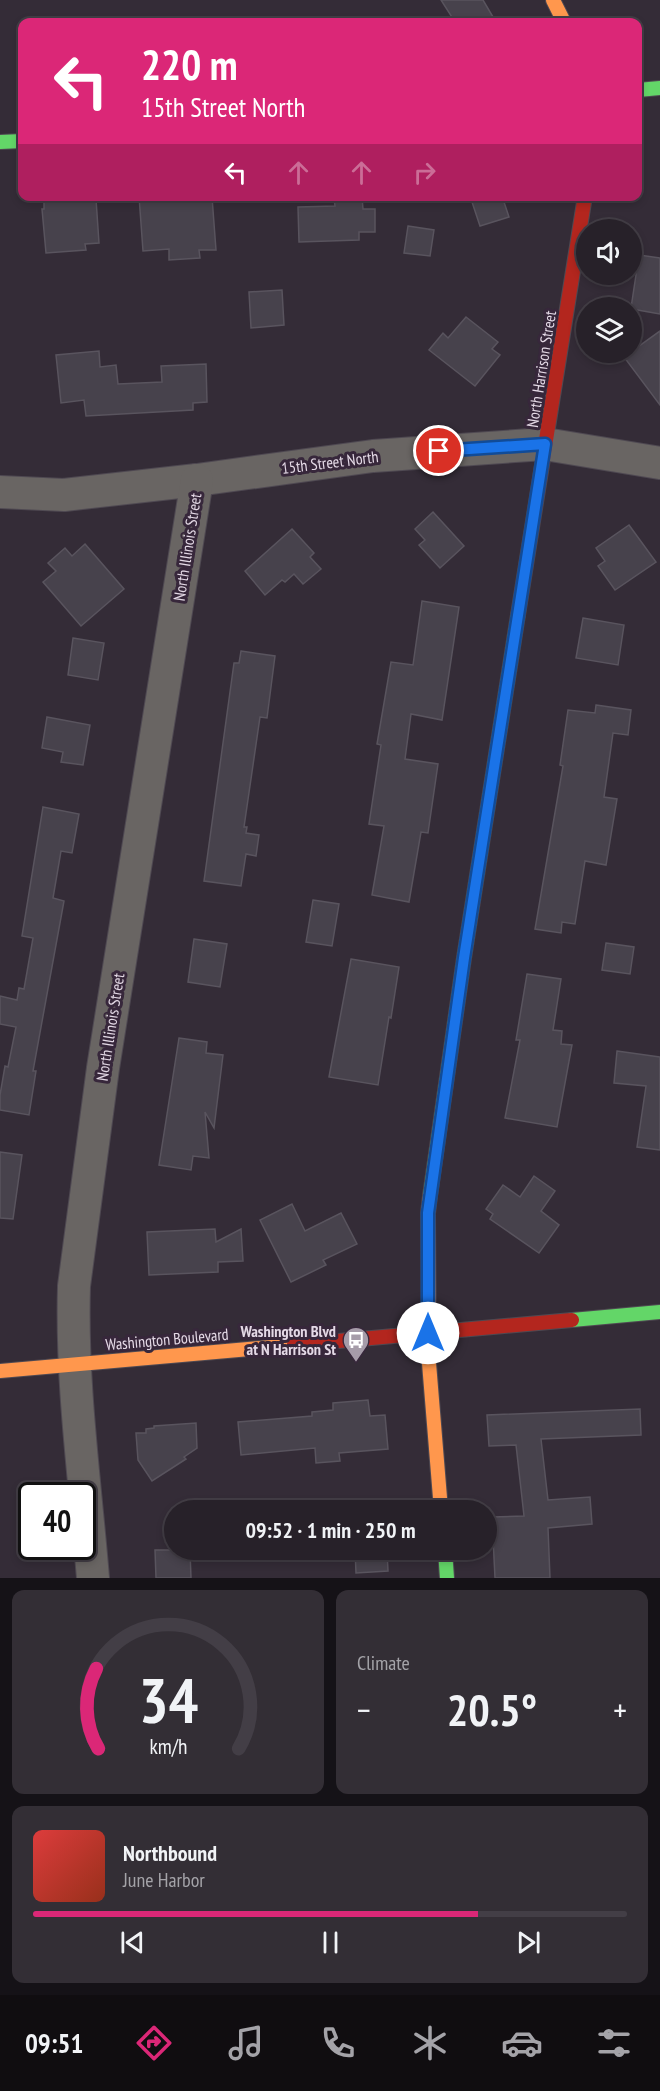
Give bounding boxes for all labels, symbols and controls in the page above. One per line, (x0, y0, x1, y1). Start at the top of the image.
text: 220 m (141, 37, 238, 92)
icon: left (42, 42, 120, 120)
text: 15th Street North (141, 90, 305, 124)
icon: left (219, 156, 252, 189)
icon: ahead (282, 156, 315, 189)
icon: ahead (345, 156, 378, 189)
icon: right (408, 156, 441, 189)
map controls (576, 219, 642, 363)
button: sound (576, 219, 642, 285)
button: layers (576, 297, 642, 363)
street label: North Harrison Street (522, 308, 560, 429)
pin (413, 425, 464, 476)
icon: arrive (422, 434, 455, 467)
street label: 15th Street North (280, 446, 380, 478)
street label: North Illinois Street (169, 491, 206, 602)
street label: North Illinois Street (92, 971, 129, 1082)
position arrow (396, 1301, 460, 1365)
place label: Washington Blvd at N Harrison St (239, 1321, 336, 1359)
street label: Washington Boulevard (105, 1324, 229, 1354)
bus stop icon: Washington Blvd at N Harrison St (341, 1325, 371, 1363)
speed limit sign: 40 (18, 1482, 96, 1560)
text: 09:52 · 1 min · 250 m (245, 1516, 416, 1544)
text: Climate (357, 1650, 410, 1676)
text: 34 (138, 1659, 198, 1740)
text: 20.5° (447, 1680, 537, 1738)
text: − (357, 1688, 371, 1731)
text: + (613, 1688, 627, 1731)
text: km/h (149, 1732, 187, 1760)
text: Northbound (123, 1839, 217, 1867)
text: June Harbor (123, 1867, 205, 1893)
icon: previous (116, 1926, 149, 1959)
icon: pause (314, 1926, 347, 1959)
icon: next (512, 1926, 545, 1959)
icon: directions (133, 2022, 175, 2064)
icon: music (225, 2022, 267, 2064)
icon: phone (317, 2022, 359, 2064)
icon: climate (409, 2022, 451, 2064)
icon: car (501, 2022, 543, 2064)
icon: filters (593, 2022, 635, 2064)
text: 09:51 (25, 2026, 83, 2060)

